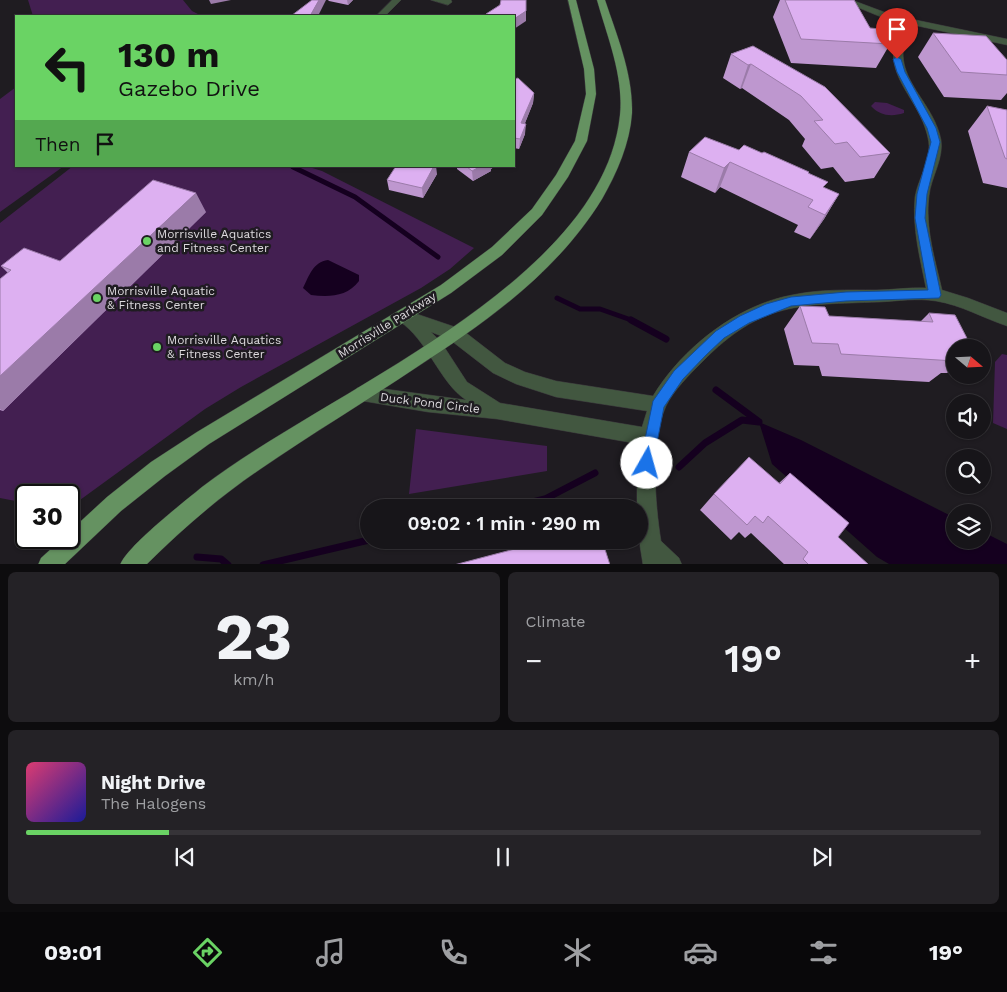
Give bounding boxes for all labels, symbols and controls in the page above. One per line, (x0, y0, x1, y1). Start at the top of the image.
pin (876, 8, 918, 59)
icon: arrive (883, 15, 911, 43)
text: 130 m (118, 34, 219, 76)
icon: left (35, 35, 100, 100)
text: Gazebo Drive (118, 76, 260, 101)
icon: arrive (91, 130, 119, 158)
text: Then (35, 133, 81, 156)
place label: Morrisville Aquatics and Fitness Center (157, 227, 271, 255)
marker: Morrisville Aquatics and Fitness Center (141, 235, 153, 247)
place label: Morrisville Aquatic & Fitness Center (107, 284, 215, 312)
street label: Morrisville Parkway (336, 289, 439, 361)
marker: Morrisville Aquatic & Fitness Center (91, 292, 103, 304)
place label: Morrisville Aquatics & Fitness Center (167, 333, 281, 361)
north arrow (946, 339, 991, 384)
map controls (946, 339, 991, 549)
marker: Morrisville Aquatics & Fitness Center (151, 341, 163, 353)
street label: Duck Pond Circle (379, 390, 481, 416)
button: sound (946, 394, 991, 439)
position arrow (620, 436, 672, 488)
button: search (946, 449, 991, 494)
speed limit sign: 30 (15, 484, 80, 549)
button: layers (946, 504, 991, 549)
text: 09:02 · 1 min · 290 m (407, 512, 601, 535)
text: 23 (215, 599, 292, 675)
text: Climate (526, 612, 586, 631)
text: 19° (724, 637, 782, 681)
text: − (526, 644, 542, 677)
text: + (964, 644, 981, 677)
text: km/h (233, 670, 274, 689)
text: Night Drive (101, 771, 206, 794)
text: The Halogens (101, 794, 206, 813)
icon: previous (171, 843, 199, 871)
icon: pause (489, 843, 517, 871)
icon: next (808, 843, 836, 871)
icon: directions (190, 935, 225, 970)
icon: music (313, 935, 348, 970)
icon: phone (436, 935, 471, 970)
icon: climate (560, 935, 595, 970)
icon: car (683, 935, 718, 970)
icon: filters (806, 935, 841, 970)
text: 09:01 (44, 940, 102, 965)
text: 19° (929, 940, 963, 965)

